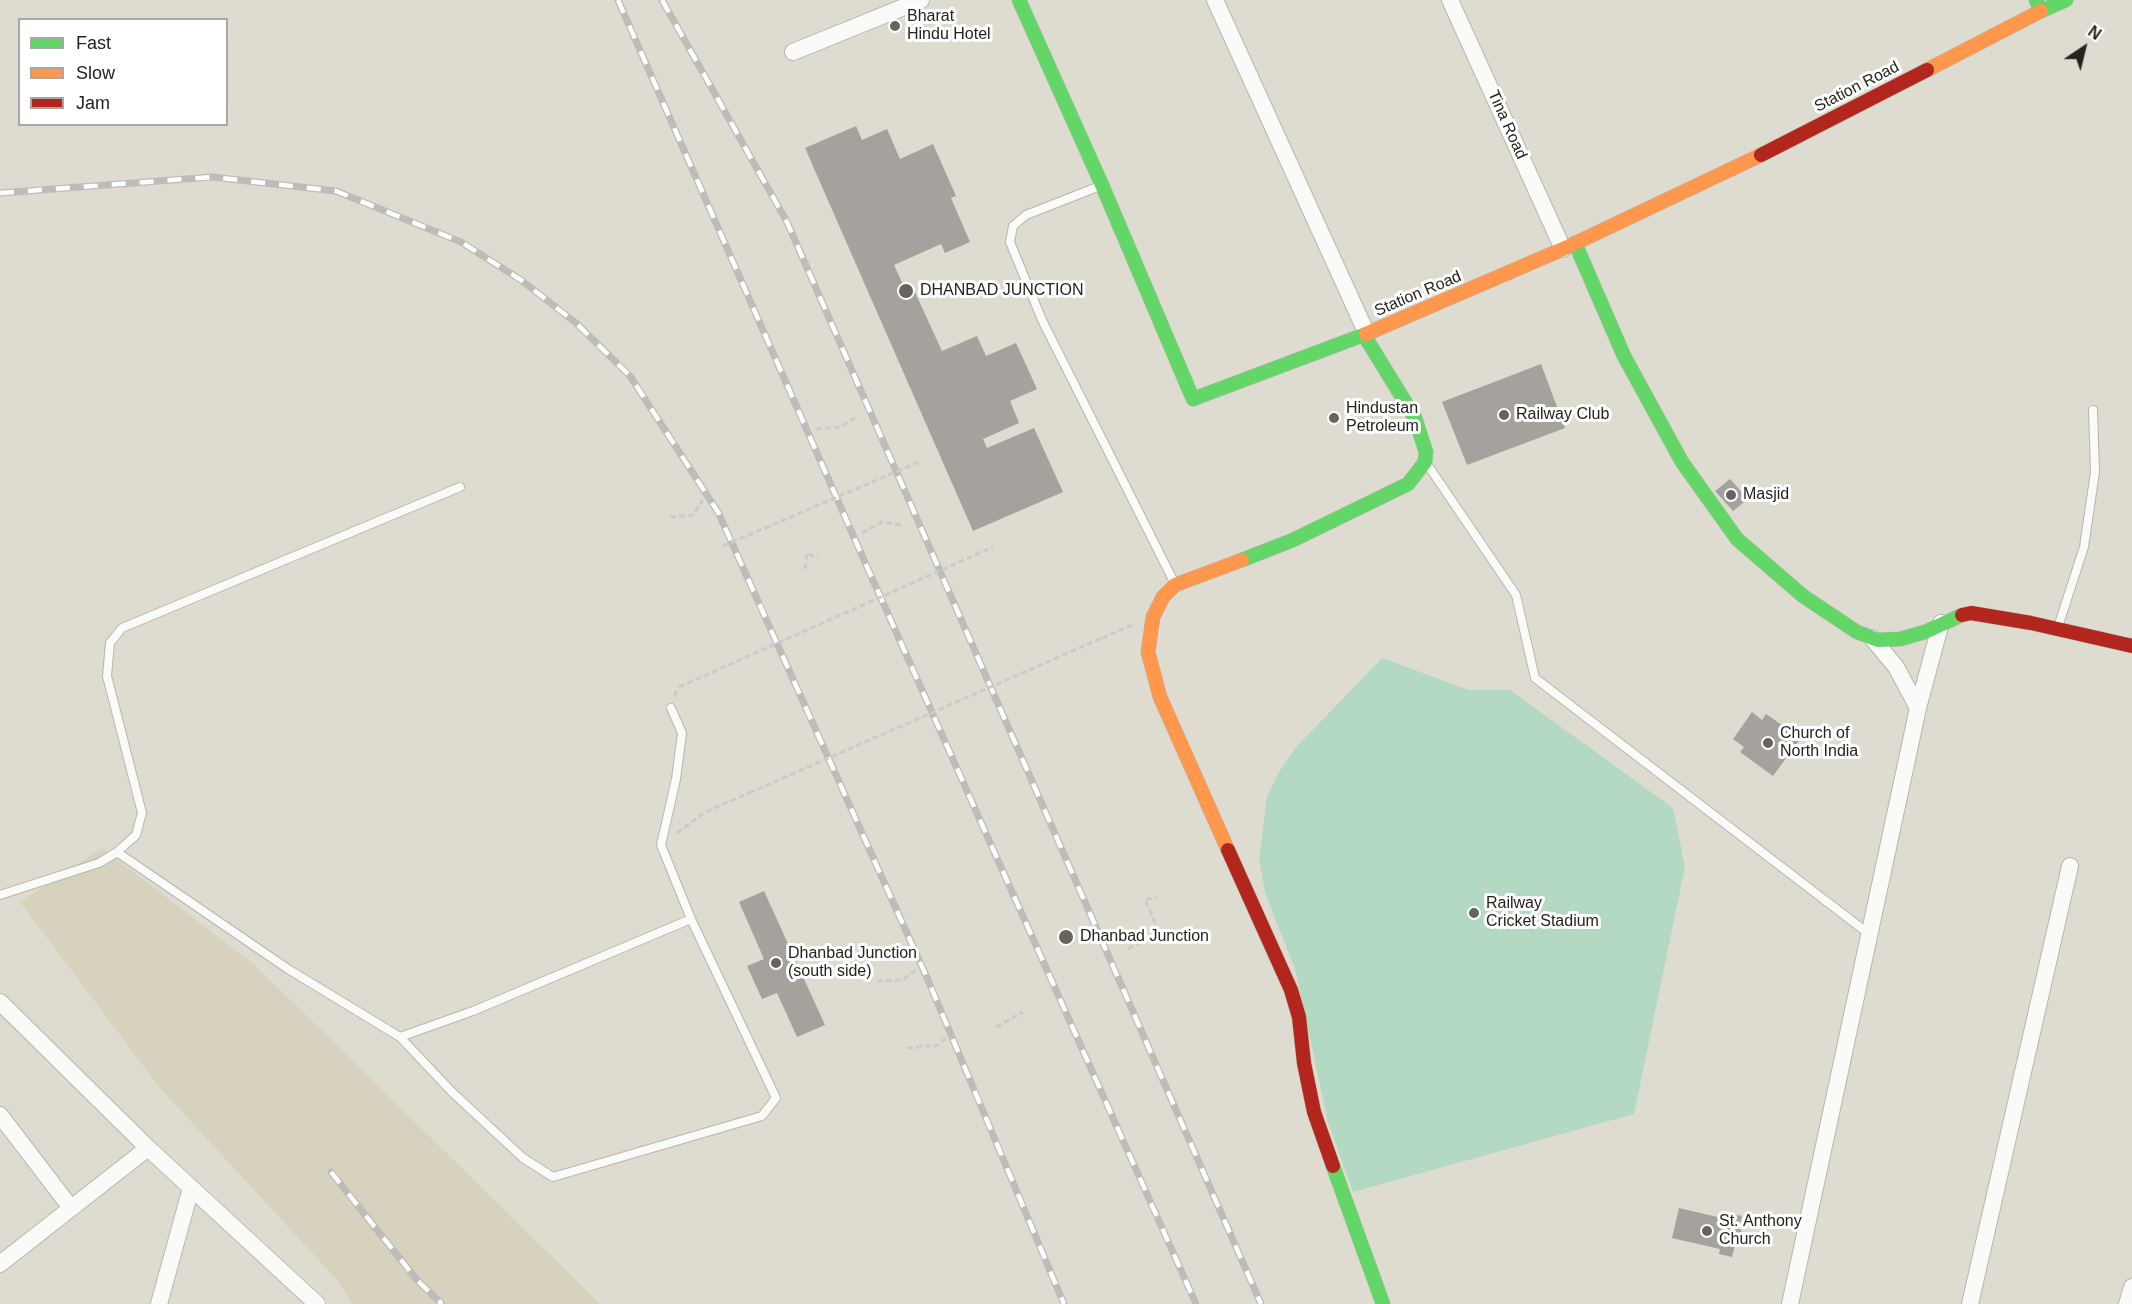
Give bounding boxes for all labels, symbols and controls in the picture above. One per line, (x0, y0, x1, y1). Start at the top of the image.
place label: Bharat Hindu Hotel (907, 7, 991, 45)
legend (18, 18, 228, 126)
north arrow (2054, 18, 2114, 78)
marker: Bharat Hindu Hotel (888, 19, 902, 33)
text: N (2085, 23, 2104, 43)
text: Fast (76, 33, 111, 53)
street label: Station Road (1811, 57, 1903, 117)
text: Slow (76, 63, 115, 83)
street label: Tina Road (1483, 88, 1531, 162)
text: Jam (76, 93, 110, 113)
street label: Station Road (1372, 267, 1464, 321)
place label: DHANBAD JUNCTION (920, 281, 1084, 301)
marker: DHANBAD JUNCTION (897, 282, 915, 300)
place label: Hindustan Petroleum (1346, 399, 1419, 437)
place label: Railway Club (1516, 405, 1609, 425)
marker: Railway Club (1497, 408, 1511, 422)
marker: Hindustan Petroleum (1327, 411, 1341, 425)
place label: Masjid (1743, 485, 1789, 505)
marker: Masjid (1724, 488, 1738, 502)
place label: Church of North India (1780, 724, 1858, 762)
marker: Church of North India (1761, 736, 1775, 750)
place label: Railway Cricket Stadium (1486, 894, 1599, 932)
marker: Railway Cricket Stadium (1467, 906, 1481, 920)
place label: Dhanbad Junction (1080, 927, 1209, 947)
marker: Dhanbad Junction (1057, 928, 1075, 946)
place label: Dhanbad Junction (south side) (788, 944, 917, 982)
marker: Dhanbad Junction (south side) (769, 956, 783, 970)
place label: St. Anthony Church (1719, 1212, 1802, 1250)
marker: St. Anthony Church (1700, 1224, 1714, 1238)

